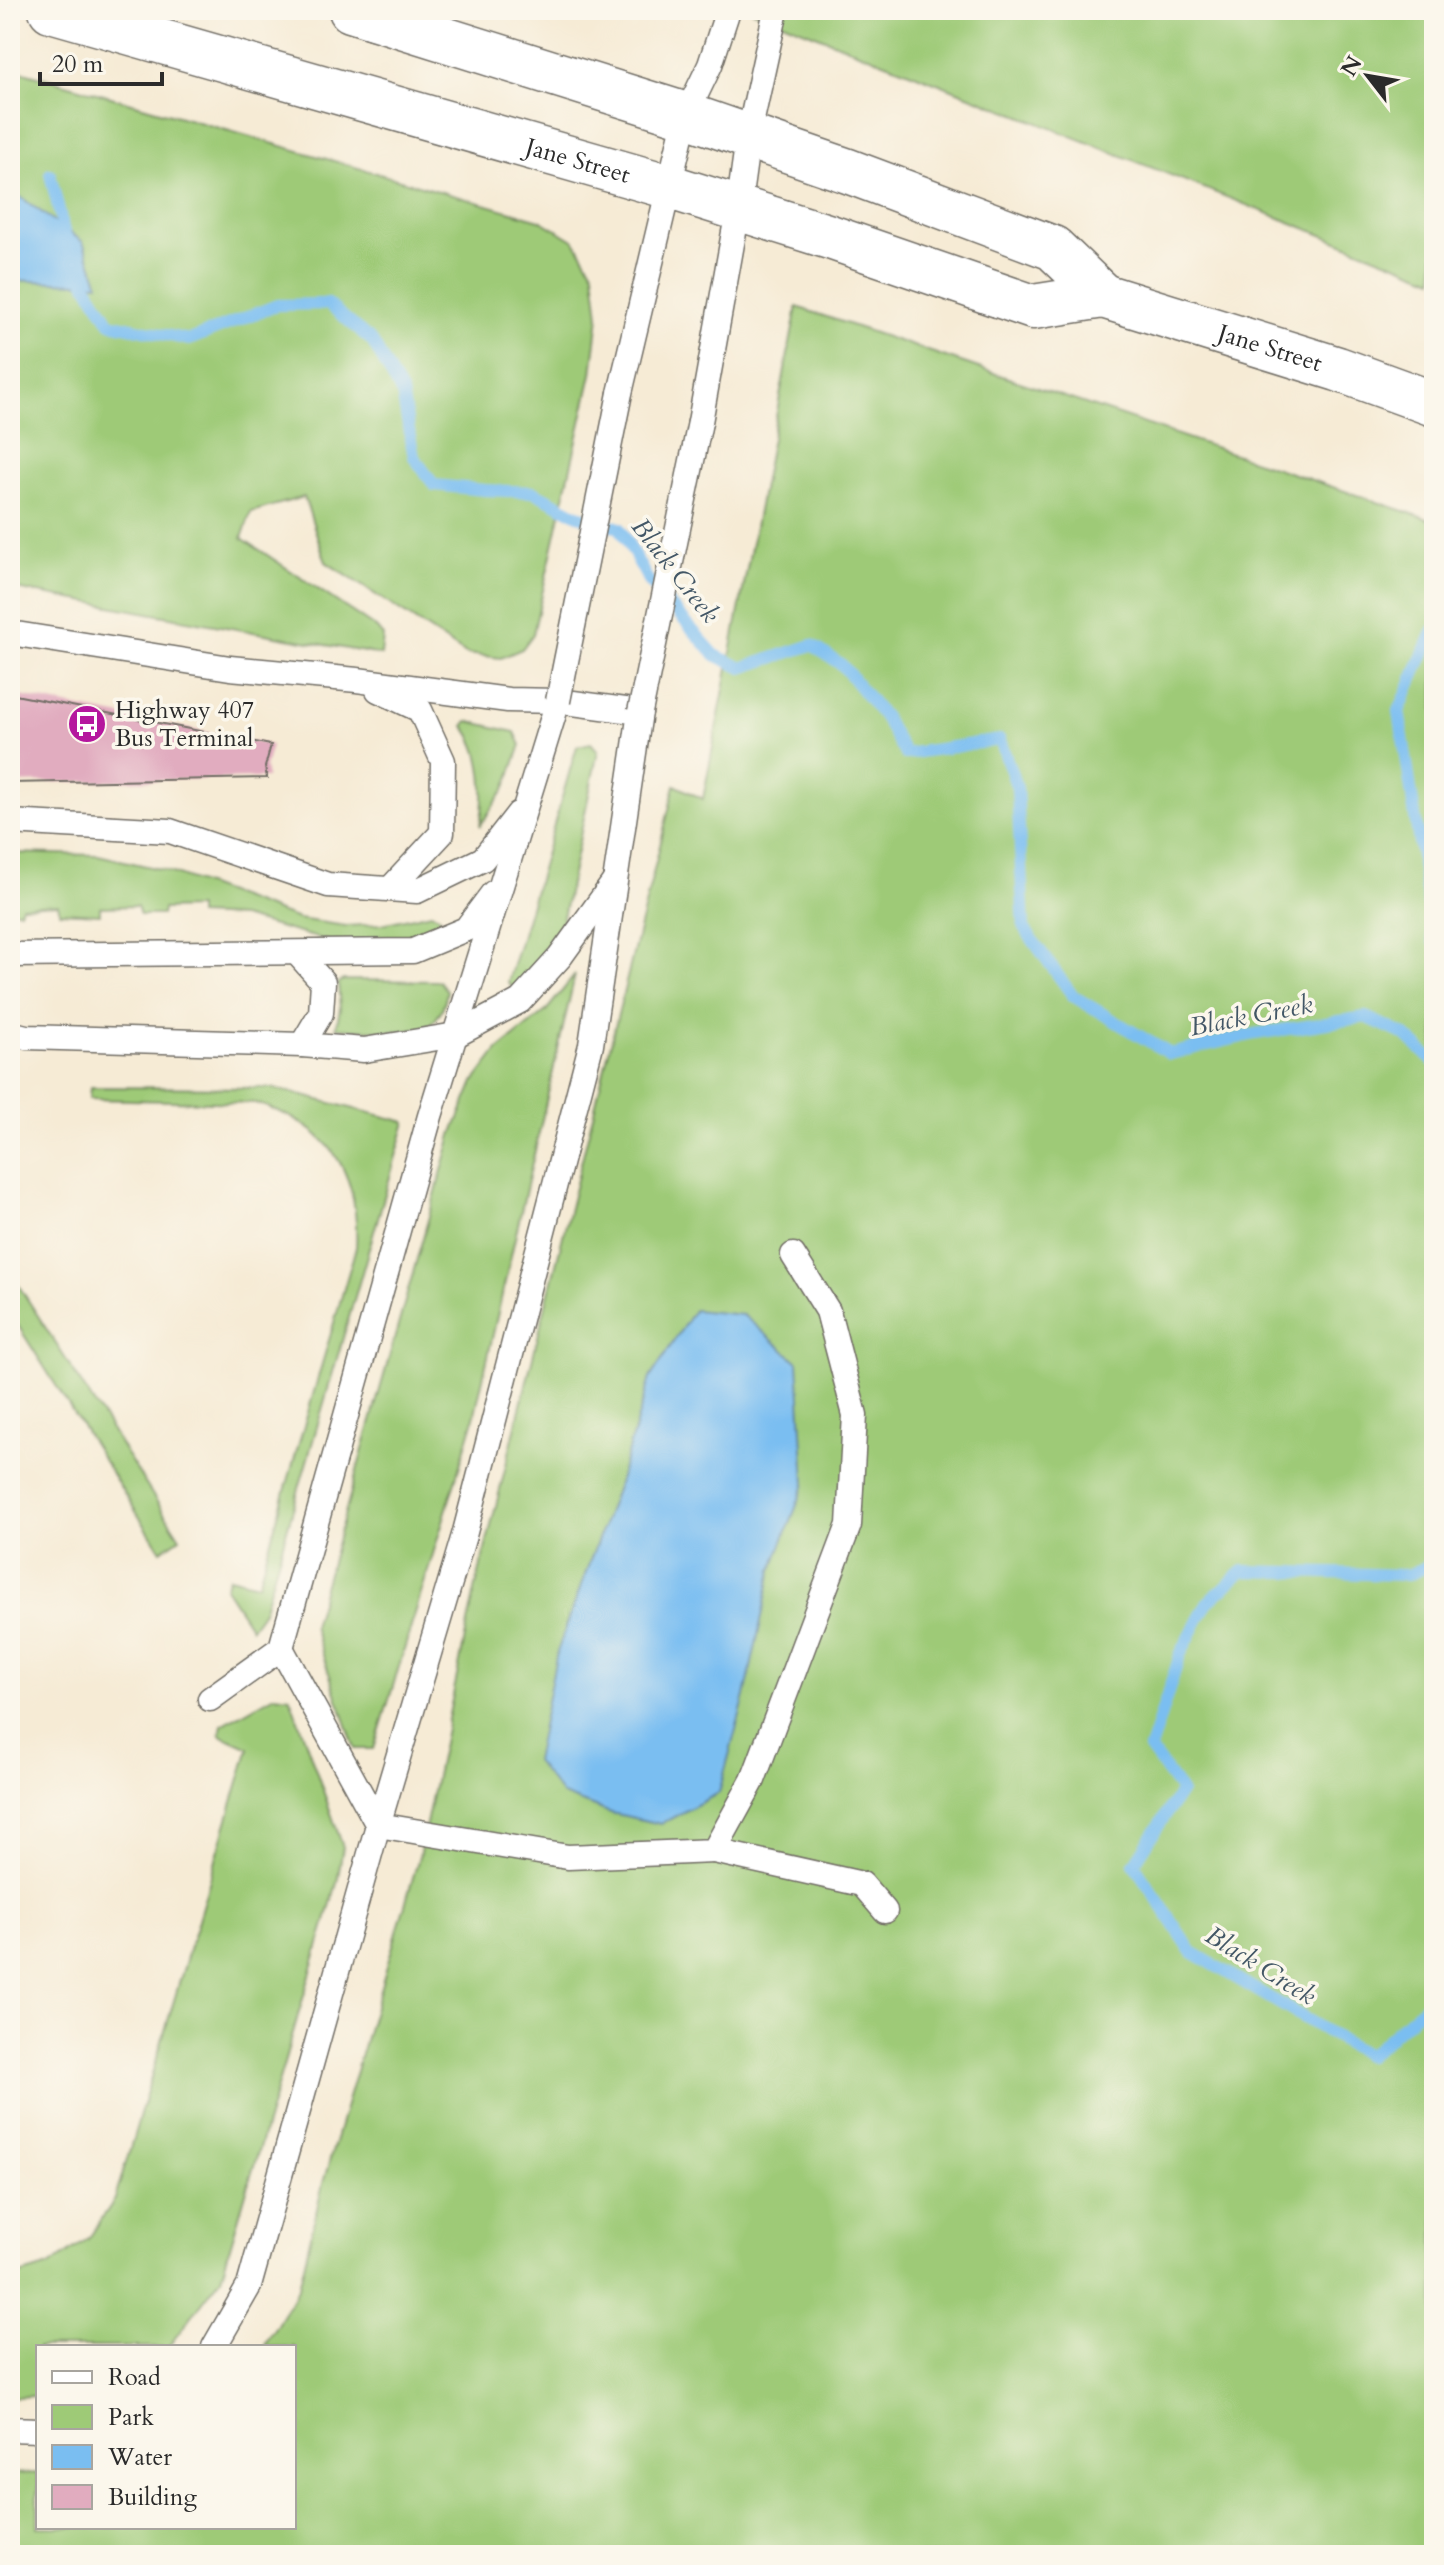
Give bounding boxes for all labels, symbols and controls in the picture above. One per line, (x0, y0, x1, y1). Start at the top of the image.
scale bar (40, 36, 162, 86)
north arrow (1328, 36, 1408, 116)
text: 20 m (52, 48, 104, 81)
text: N (1334, 50, 1369, 82)
street label: Jane Street (519, 130, 634, 192)
street label: Jane Street (1211, 316, 1326, 380)
water label: Black Creek (624, 511, 728, 630)
place label: Highway 407 Bus Terminal (115, 694, 254, 755)
bus stop icon: Highway 407 Bus Terminal (66, 703, 108, 745)
water label: Black Creek (1187, 986, 1316, 1045)
water label: Black Creek (1199, 1918, 1323, 2013)
legend (36, 2345, 296, 2529)
text: Road (108, 2361, 161, 2394)
text: Park (108, 2401, 154, 2434)
text: Water (107, 2441, 172, 2474)
text: Building (108, 2481, 198, 2514)

